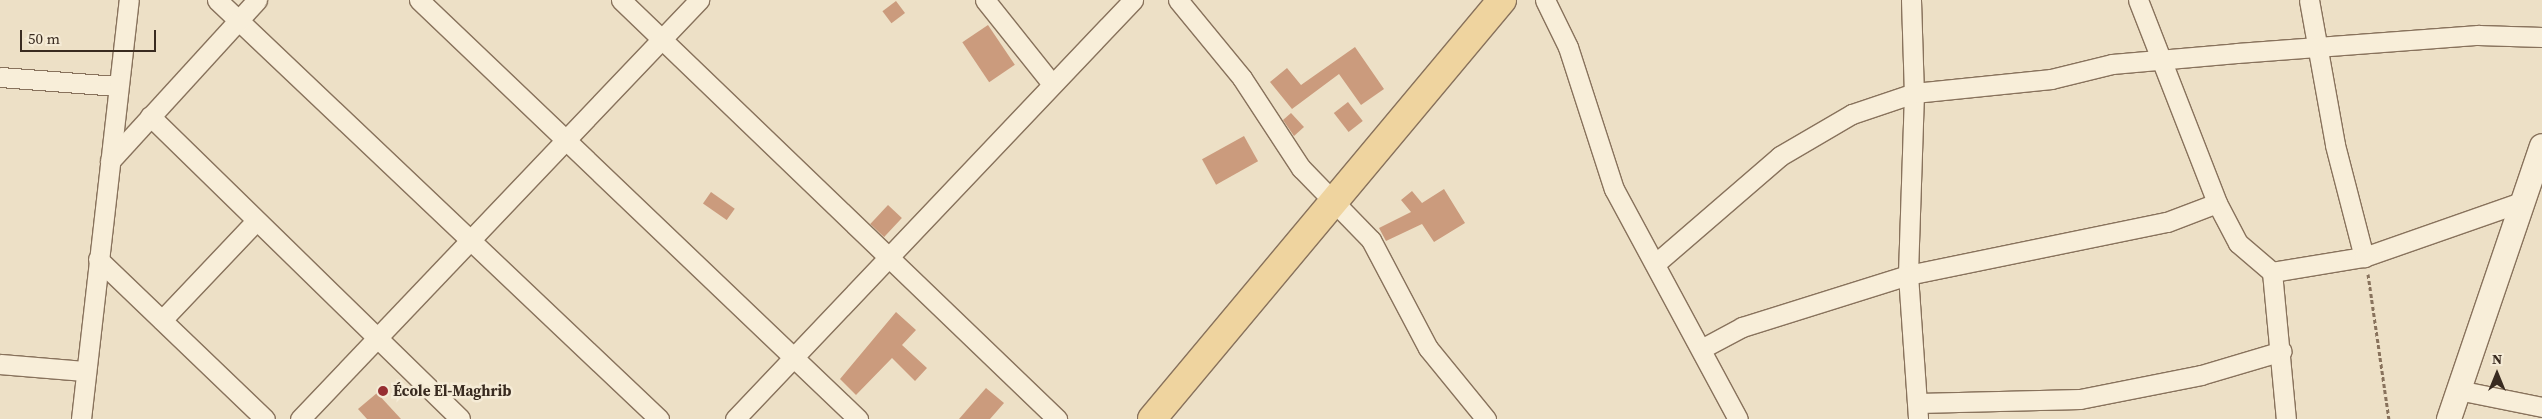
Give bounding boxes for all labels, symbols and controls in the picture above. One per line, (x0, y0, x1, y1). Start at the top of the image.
scale bar (22, 20, 159, 52)
text: 50 m (28, 28, 60, 49)
north arrow (2472, 349, 2522, 399)
text: N (2492, 349, 2502, 369)
place label: École El-Maghrib (393, 382, 511, 400)
marker: École El-Maghrib (377, 385, 389, 397)

